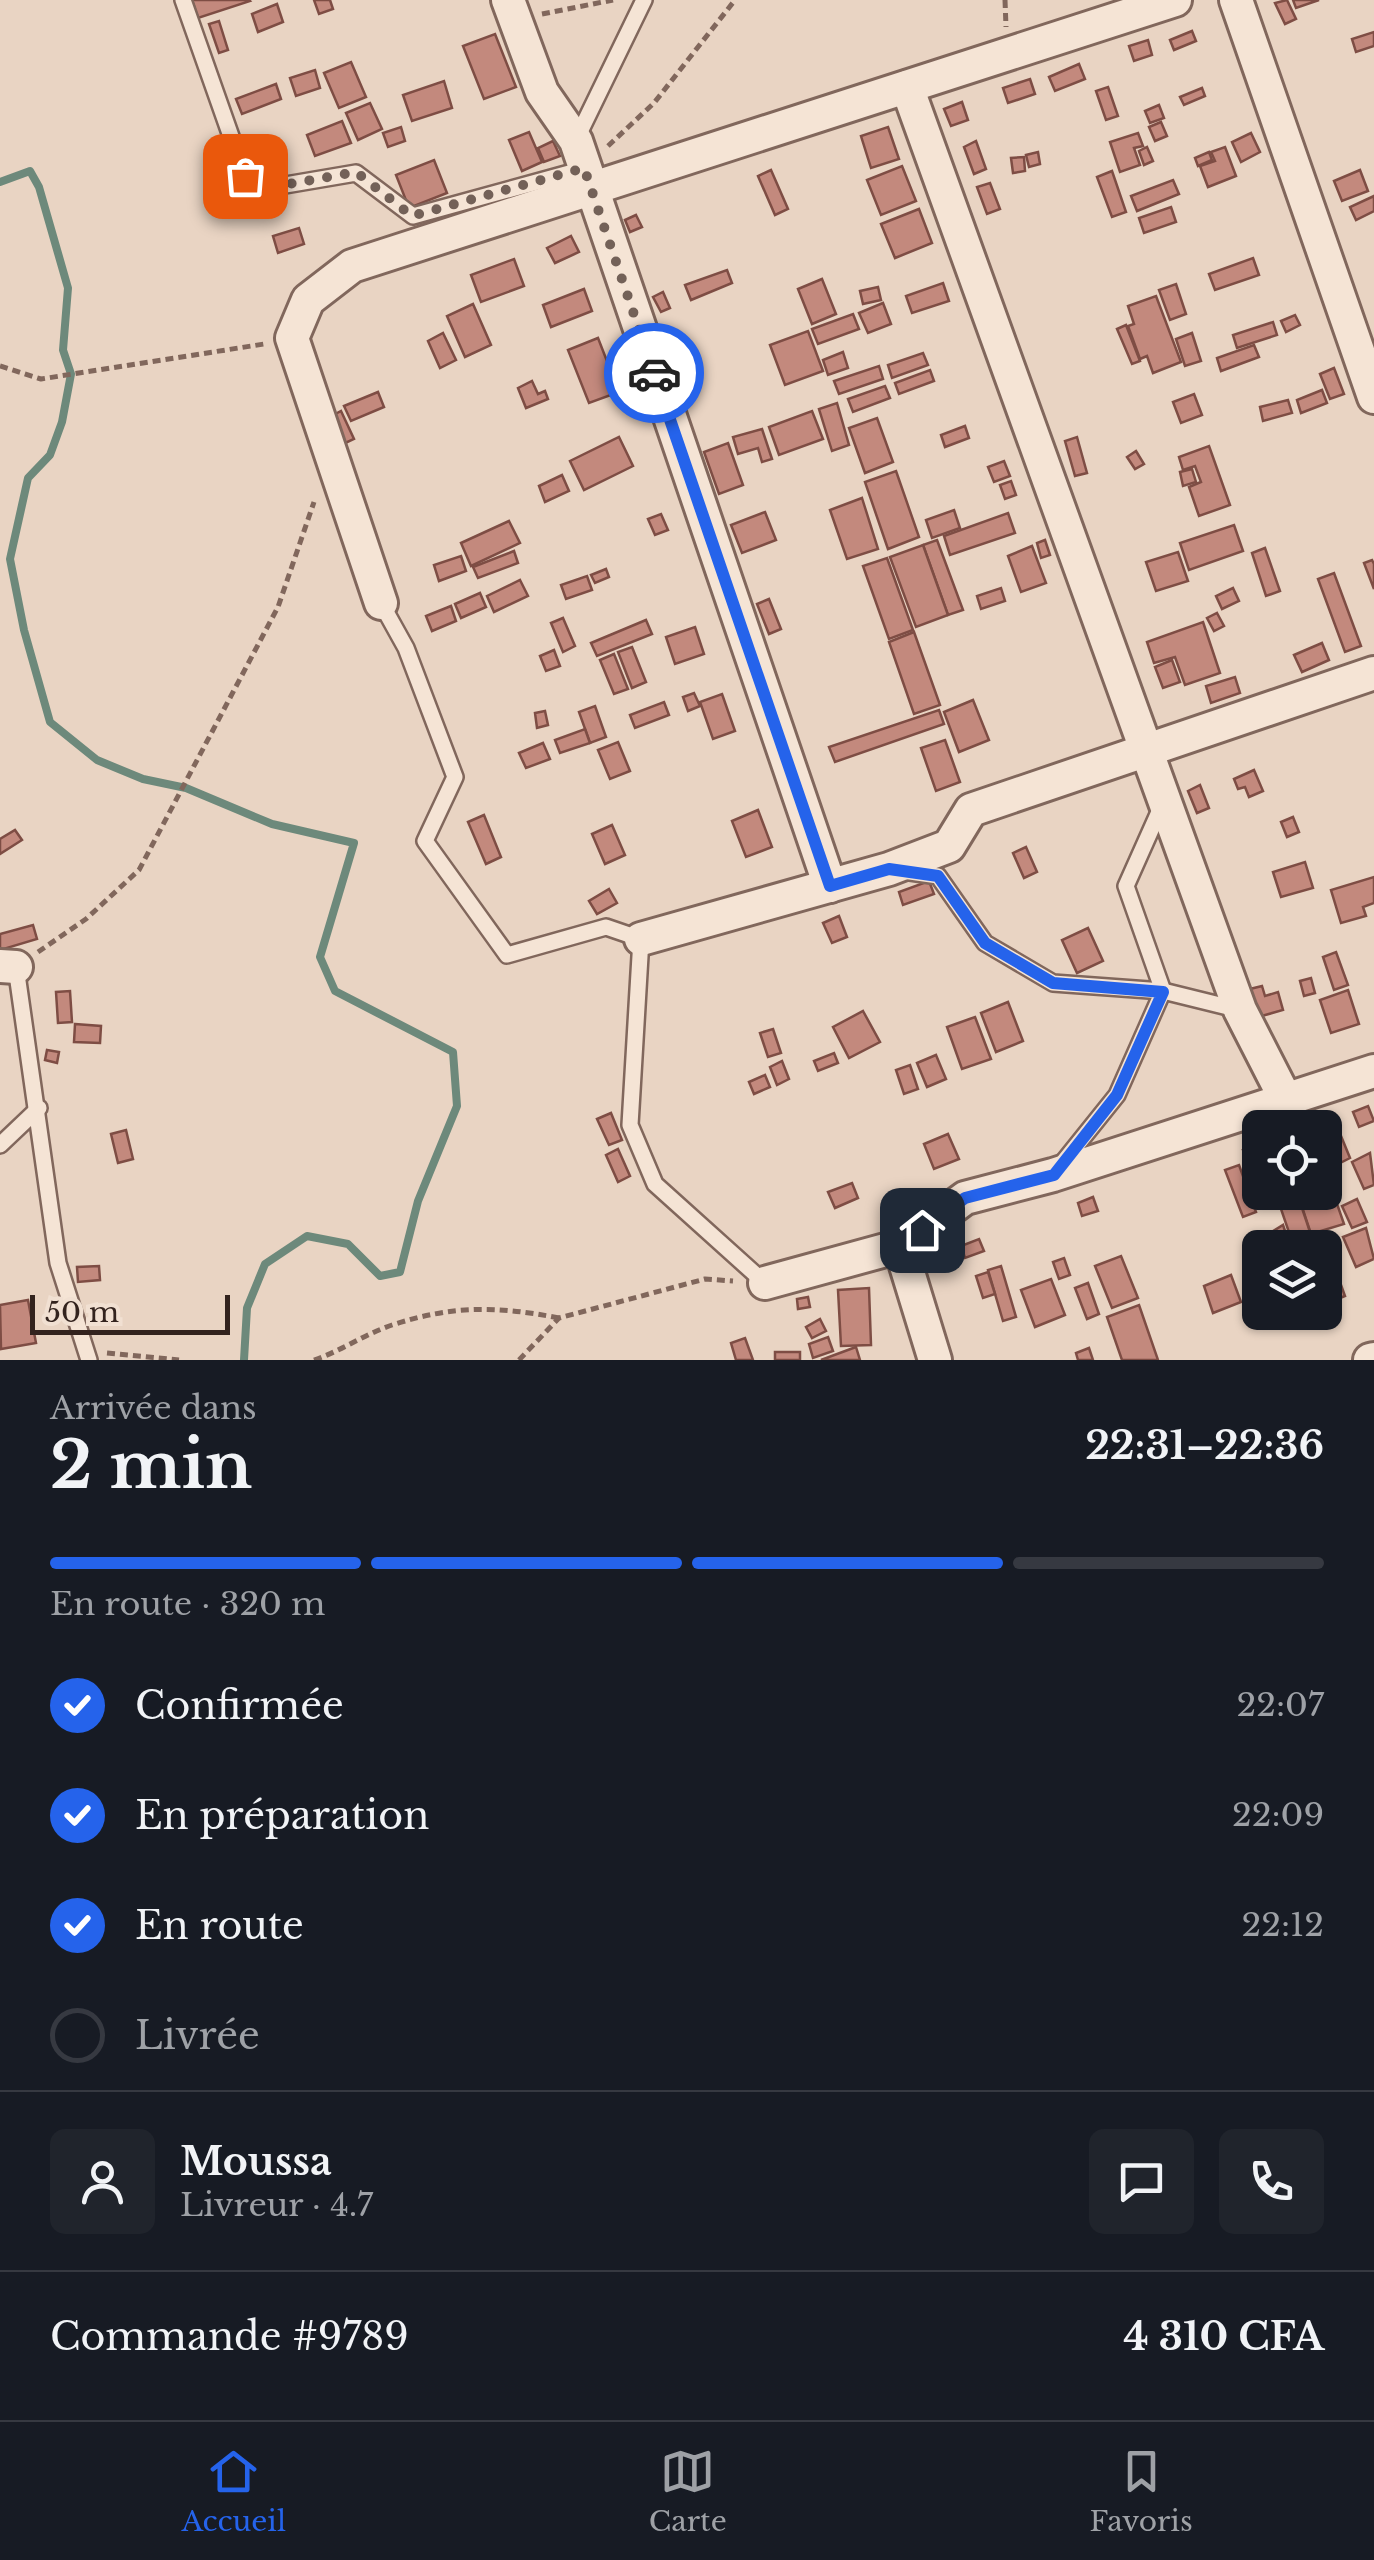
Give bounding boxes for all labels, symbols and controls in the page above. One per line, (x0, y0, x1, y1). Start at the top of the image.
pin (203, 134, 288, 219)
icon: bag (218, 149, 273, 204)
courier (604, 323, 704, 423)
icon: car (627, 346, 682, 401)
map controls (1242, 1110, 1342, 1330)
button: locate (1242, 1110, 1342, 1210)
pin (880, 1188, 965, 1273)
icon: home (895, 1203, 950, 1258)
button: layers (1242, 1230, 1342, 1330)
scale bar (30, 1290, 230, 1334)
text: 50 m (45, 1295, 119, 1330)
text: Arrivée dans (50, 1388, 257, 1428)
text: 22:31–22:36 (1085, 1422, 1324, 1469)
text: 2 min (50, 1425, 252, 1506)
text: En route · 320 m (50, 1584, 325, 1624)
icon: check (50, 1678, 105, 1733)
text: Confirmée (135, 1682, 344, 1729)
text: 22:07 (1237, 1685, 1324, 1725)
icon: check (50, 1788, 105, 1843)
text: En préparation (135, 1792, 429, 1839)
text: 22:09 (1232, 1795, 1324, 1835)
icon: check (50, 1898, 105, 1953)
text: En route (135, 1902, 304, 1949)
text: 22:12 (1241, 1905, 1324, 1945)
text: Livrée (135, 2012, 260, 2059)
button: person (50, 2129, 155, 2234)
button: chat (1089, 2129, 1194, 2234)
button: phone (1219, 2129, 1324, 2234)
text: Moussa (180, 2138, 332, 2185)
text: Livreur · 4.7 (180, 2185, 373, 2225)
text: Commande #9789 (50, 2313, 409, 2360)
text: 4 310 CFA (1123, 2313, 1324, 2360)
tab: Accueil (181, 2444, 286, 2539)
tab: Carte (649, 2444, 727, 2539)
tab: Favoris (1090, 2444, 1193, 2539)

